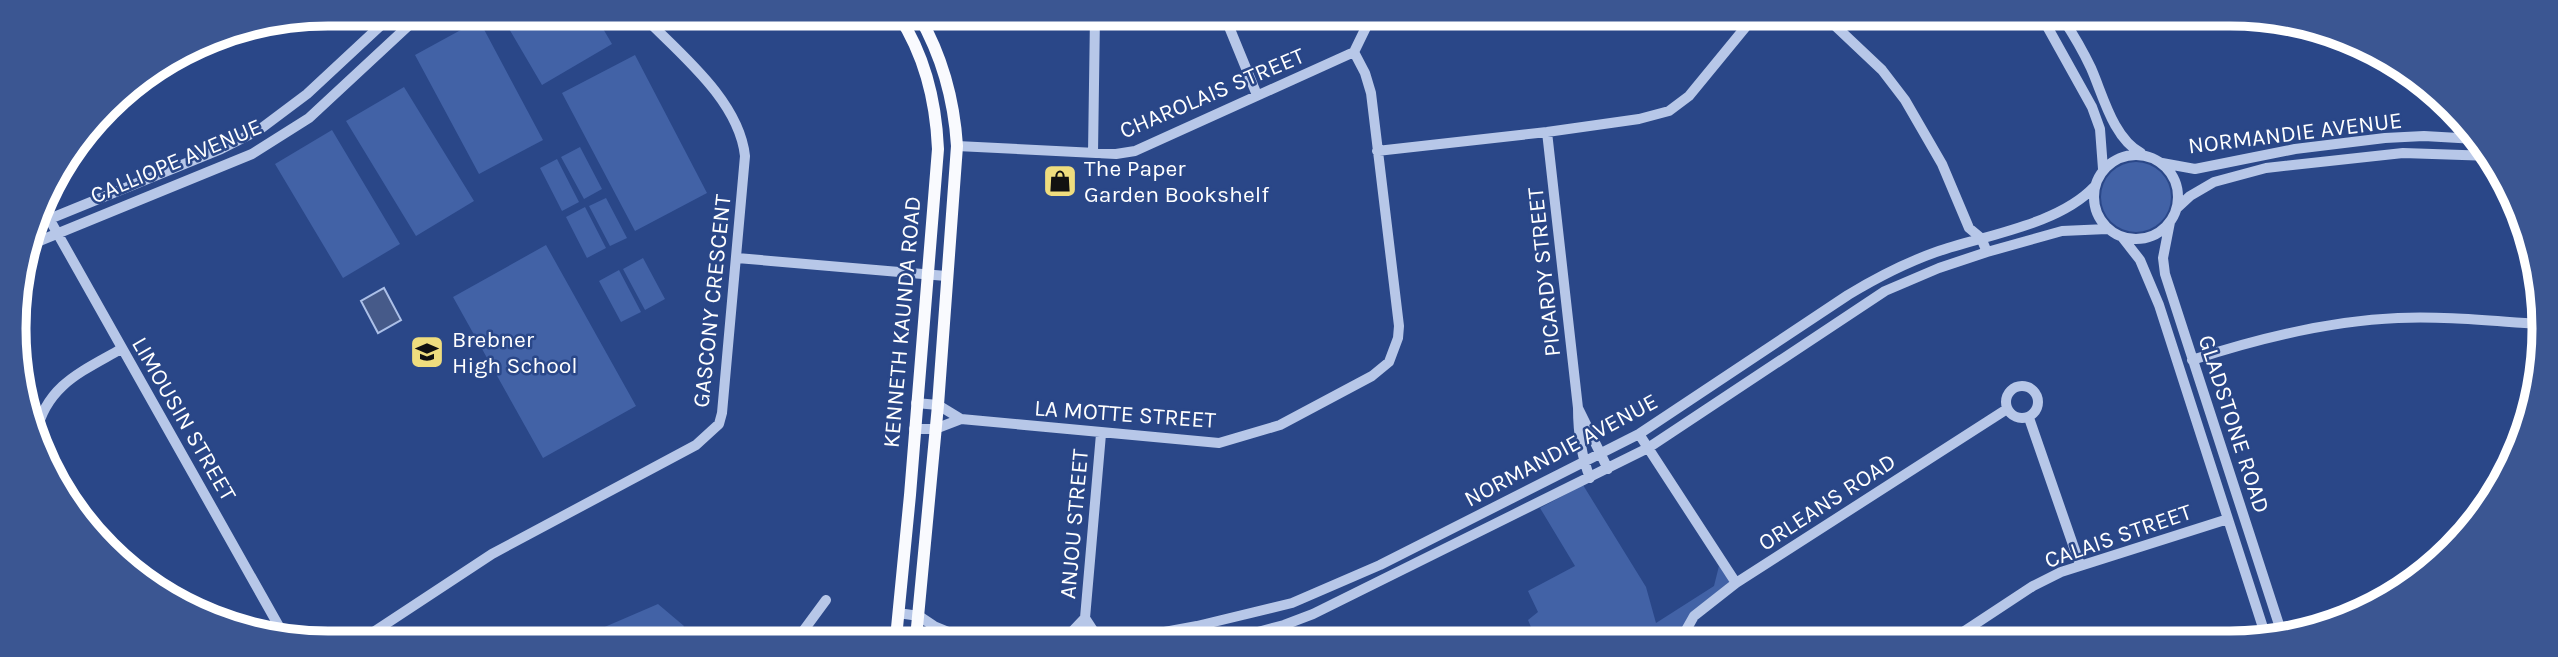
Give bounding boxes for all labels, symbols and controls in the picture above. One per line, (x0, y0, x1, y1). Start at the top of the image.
street label: CHAROLAIS STREET (1115, 42, 1309, 144)
street label: NORMANDIE AVENUE (2187, 106, 2403, 160)
street label: CALLIOPE AVENUE (86, 113, 266, 209)
place label: The Paper Garden Bookshelf (1084, 155, 1269, 208)
shop icon: The Paper Garden Bookshelf (1041, 162, 1079, 200)
street label: PICARDY STREET (1522, 186, 1566, 358)
street label: GASCONY CRESCENT (687, 193, 737, 409)
street label: KENNETH KAUNDA ROAD (878, 195, 926, 449)
place label: Brebner High School (452, 326, 578, 379)
street label: LIMOUSIN STREET (126, 332, 242, 506)
street label: GLADSTONE ROAD (2192, 332, 2276, 516)
school or university icon: Brebner High School (408, 333, 446, 371)
street label: NORMANDIE AVENUE (1460, 388, 1662, 512)
street label: LA MOTTE STREET (1033, 394, 1217, 434)
street label: ANJOU STREET (1054, 447, 1094, 600)
street label: ORLEANS ROAD (1753, 448, 1901, 556)
street label: CALAIS STREET (2041, 498, 2196, 574)

